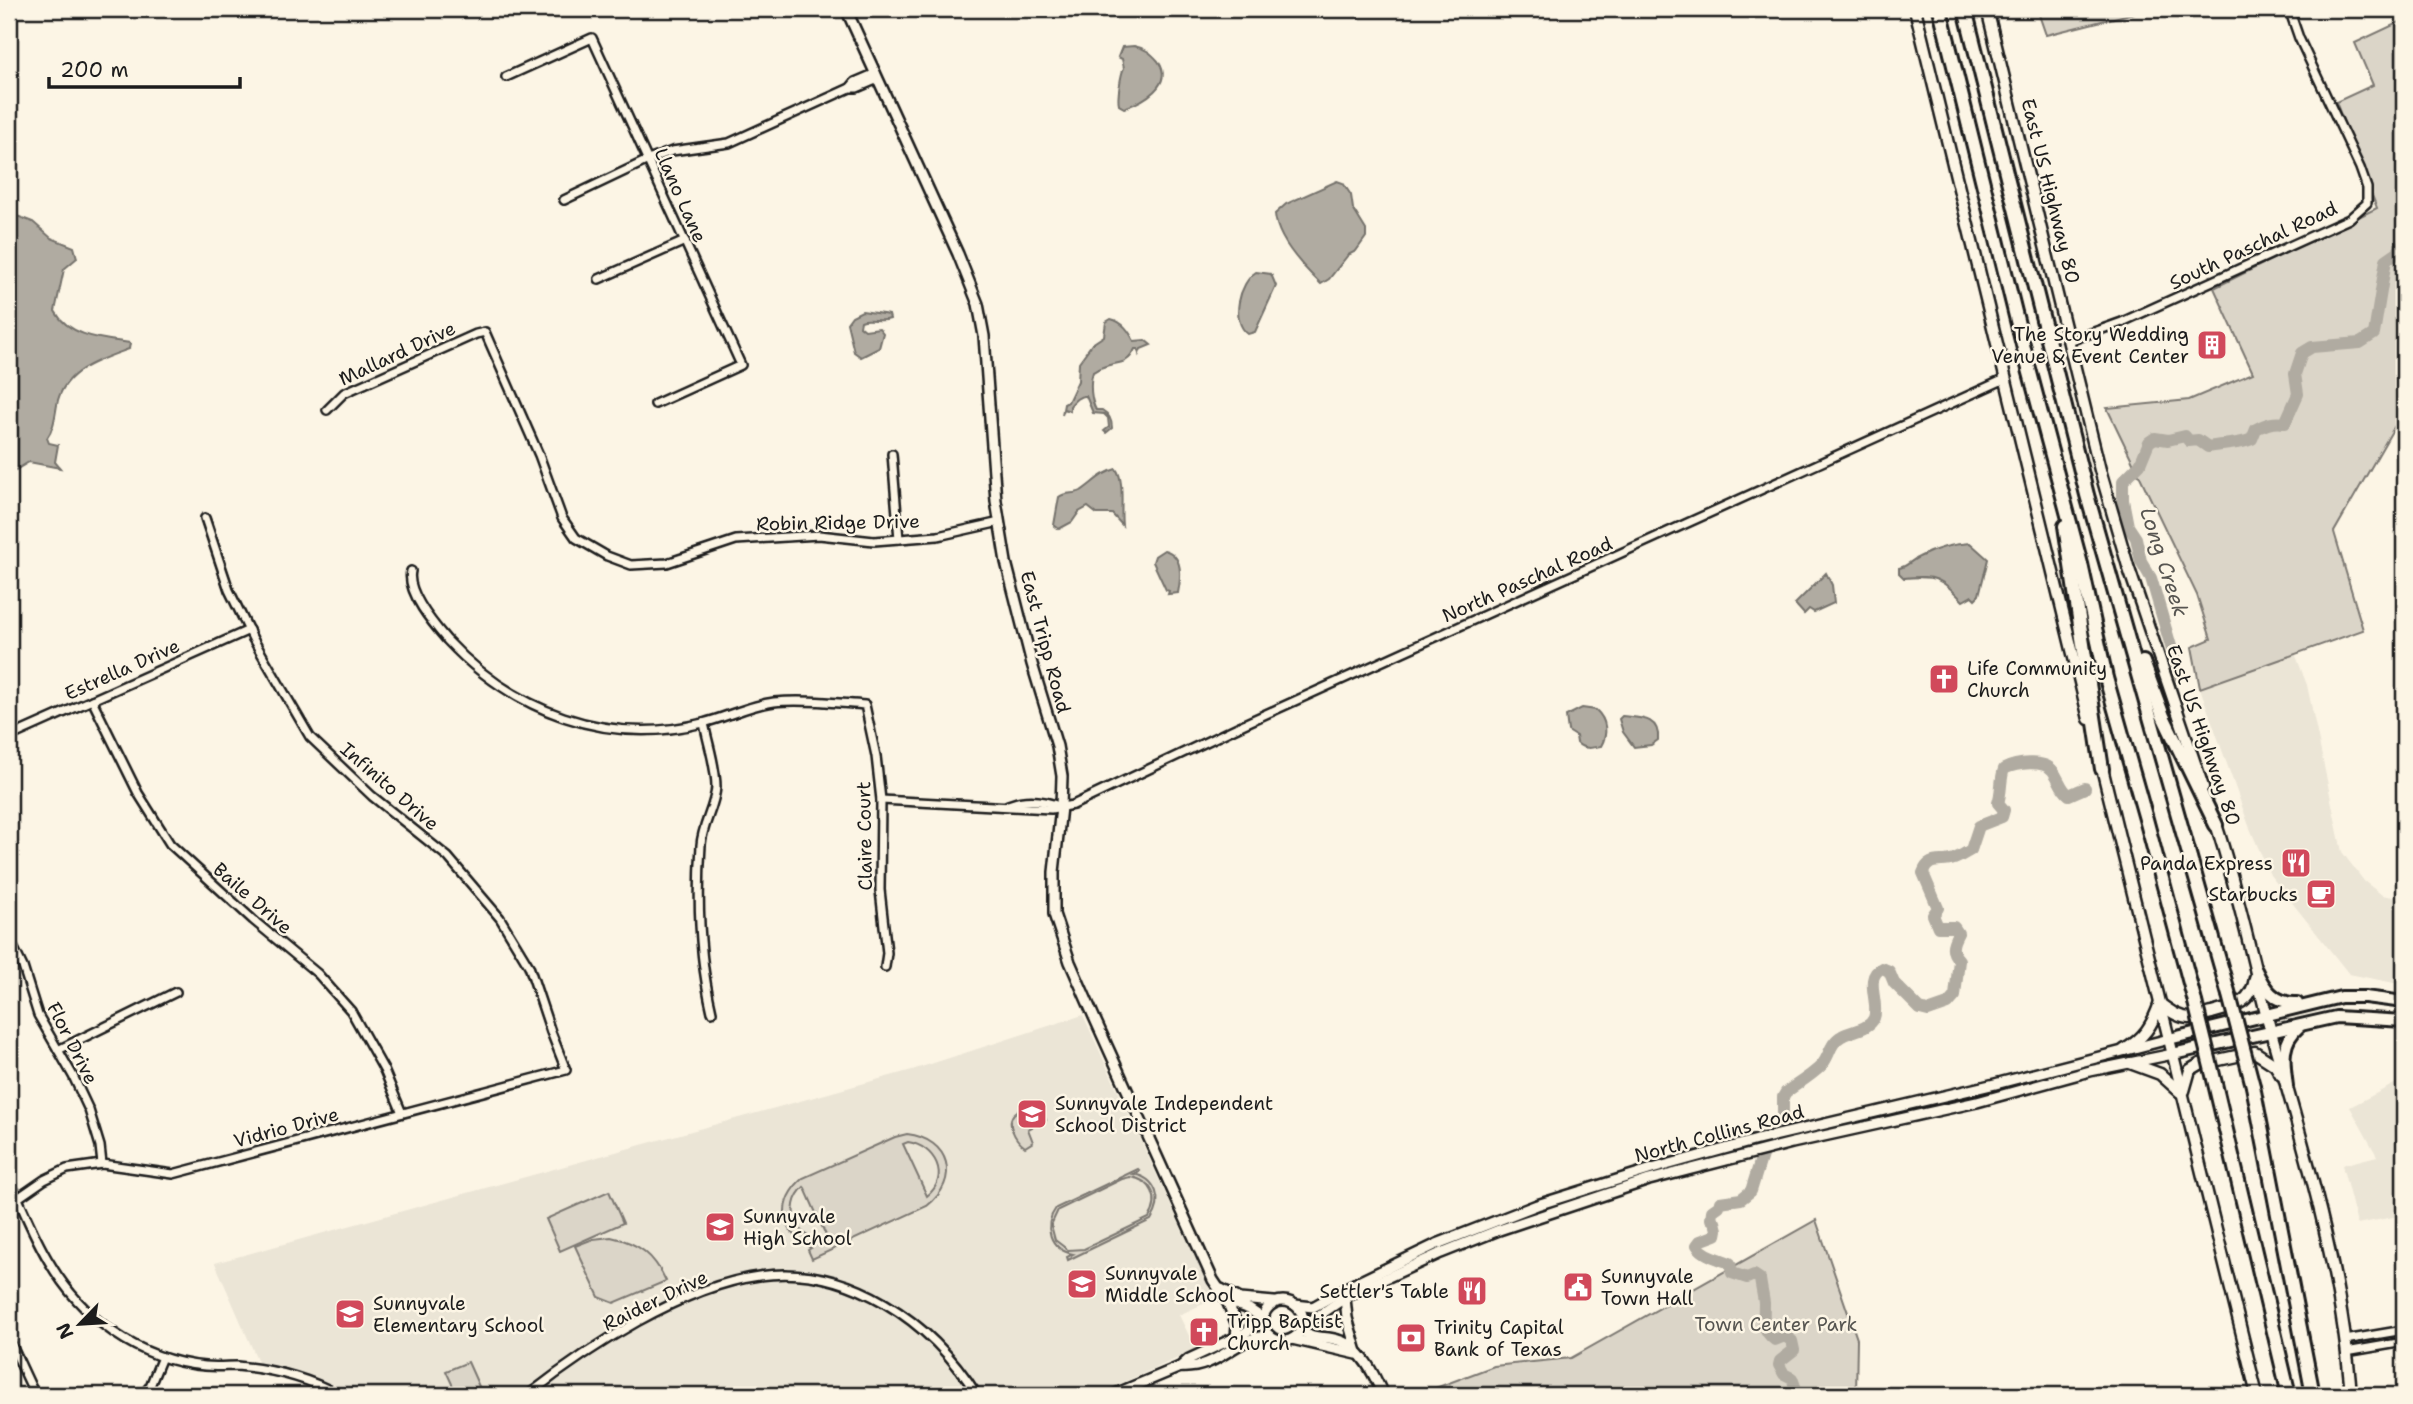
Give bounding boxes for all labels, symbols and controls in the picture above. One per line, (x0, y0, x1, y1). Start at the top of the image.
scale bar (49, 46, 240, 90)
text: 200 m (60, 56, 129, 84)
street label: East US Highway 80 (2015, 96, 2086, 286)
street label: Llano Lane (649, 144, 713, 247)
street label: South Paschal Road (2165, 196, 2341, 295)
street label: Mallard Drive (335, 315, 460, 391)
place label: The Story Wedding Venue & Event Center (1991, 322, 2189, 369)
building icon: The Story Wedding Venue & Event Center (2195, 328, 2229, 362)
water label: Long Creek (2133, 504, 2195, 620)
street label: Robin Ridge Drive (756, 509, 920, 536)
street label: North Paschal Road (1438, 531, 1616, 628)
street label: East Tripp Road (1015, 568, 1077, 716)
street label: Estrella Drive (61, 633, 184, 706)
street label: East US Highway 80 (2161, 641, 2246, 829)
place label: Life Community Church (1967, 656, 2107, 703)
church icon: Life Community Church (1927, 662, 1961, 696)
street label: Infinito Drive (335, 737, 444, 836)
street label: Claire Court (851, 781, 878, 891)
restaurant icon: Panda Express (2279, 846, 2313, 880)
place label: Panda Express (2140, 851, 2273, 876)
street label: Baile Drive (208, 857, 298, 940)
cafe icon: Starbucks (2304, 877, 2338, 911)
place label: Starbucks (2208, 882, 2298, 907)
street label: Flor Drive (41, 998, 104, 1089)
place label: Sunnyvale Independent School District (1055, 1091, 1273, 1138)
school or university icon: Sunnyvale Independent School District (1015, 1097, 1049, 1131)
street label: North Collins Road (1632, 1099, 1807, 1168)
street label: Vidrio Drive (231, 1101, 341, 1154)
place label: Sunnyvale High School (743, 1204, 852, 1251)
school or university icon: Sunnyvale High School (703, 1210, 737, 1244)
place label: Sunnyvale Middle School (1105, 1261, 1235, 1308)
street label: Raider Drive (599, 1264, 712, 1337)
place label: Sunnyvale Town Hall (1601, 1264, 1694, 1311)
school or university icon: Sunnyvale Middle School (1065, 1267, 1099, 1301)
public building icon: Sunnyvale Town Hall (1561, 1270, 1595, 1304)
restaurant icon: Settler's Table (1455, 1274, 1489, 1308)
place label: Settler's Table (1319, 1279, 1449, 1304)
north arrow (46, 1288, 116, 1358)
place label: Sunnyvale Elementary School (373, 1291, 544, 1338)
school or university icon: Sunnyvale Elementary School (333, 1297, 367, 1331)
place label: Tripp Baptist Church (1227, 1309, 1342, 1356)
park label: Town Center Park (1695, 1312, 1858, 1337)
church icon: Tripp Baptist Church (1187, 1315, 1221, 1349)
place label: Trinity Capital Bank of Texas (1434, 1315, 1564, 1362)
text: N (51, 1319, 80, 1343)
bank icon: Trinity Capital Bank of Texas (1394, 1321, 1428, 1355)

